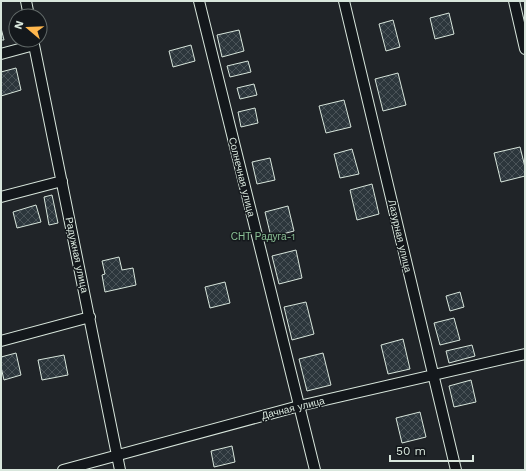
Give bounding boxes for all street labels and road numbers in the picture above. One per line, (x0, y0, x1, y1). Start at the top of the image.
street label: Солнечная улица (227, 136, 257, 218)
street label: Лазурная улица (386, 199, 414, 274)
street label: Радужная улица (64, 216, 90, 294)
street label: Дачная улица (260, 395, 326, 421)

